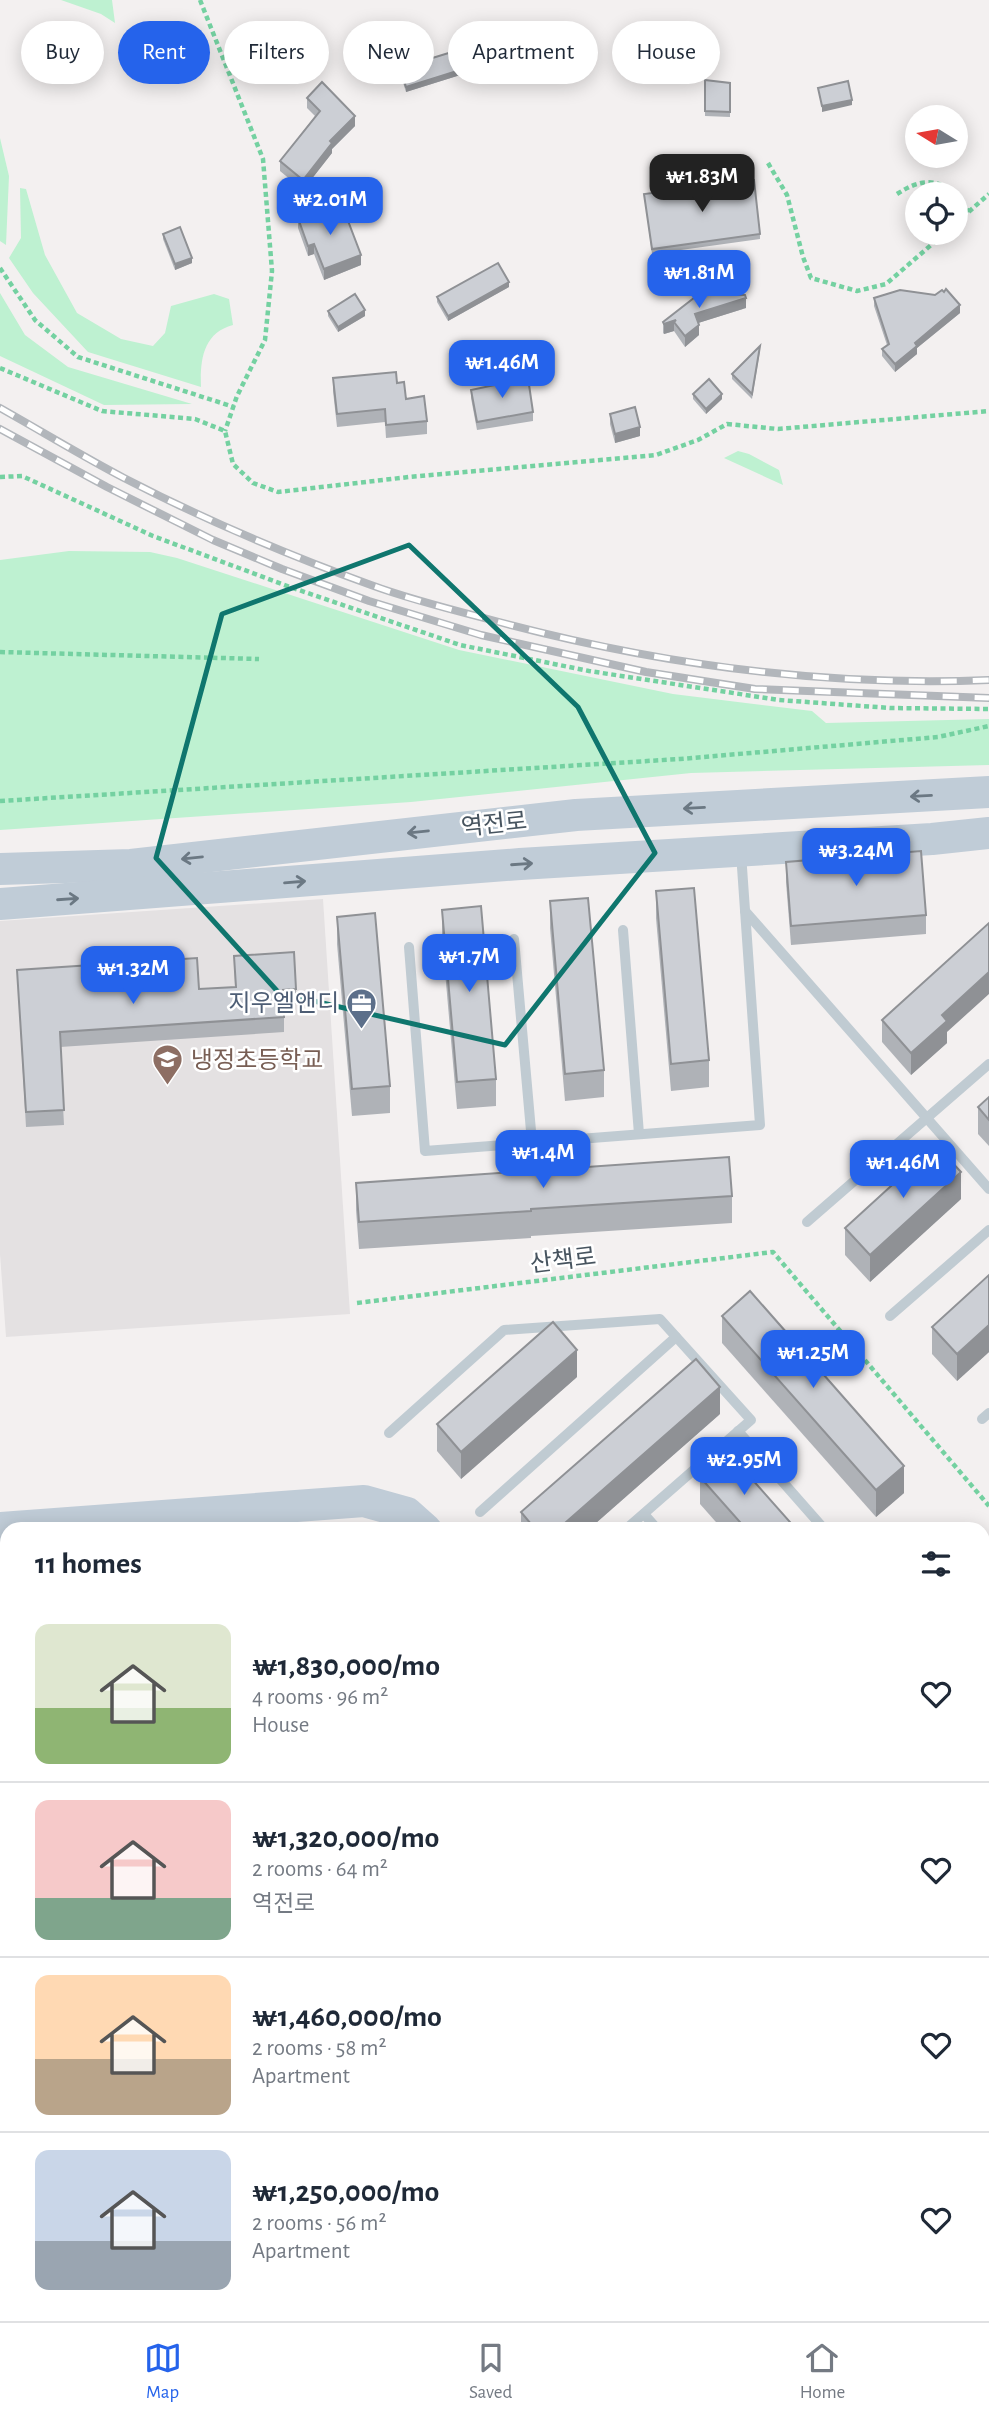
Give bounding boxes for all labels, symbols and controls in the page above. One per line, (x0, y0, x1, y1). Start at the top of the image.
chip: Buy (21, 21, 104, 84)
chip: Rent (118, 21, 210, 84)
chip: Filters (224, 21, 329, 84)
chip: New (343, 21, 434, 84)
chip: Apartment (448, 21, 598, 84)
chip: House (612, 21, 720, 84)
north arrow (905, 105, 968, 168)
map controls (905, 105, 968, 245)
pin: ₩1.83M (645, 154, 759, 214)
text: ₩1.83M (666, 165, 738, 188)
pin: ₩2.01M (273, 177, 387, 237)
button: locate (905, 182, 968, 245)
text: ₩2.01M (293, 188, 367, 211)
pin: ₩1.81M (642, 250, 756, 310)
text: ₩1.81M (663, 261, 735, 284)
pin: ₩1.46M (445, 340, 559, 400)
text: ₩1.46M (465, 351, 539, 374)
one-way arrow (910, 790, 933, 803)
one-way arrow (682, 802, 705, 815)
street label: 역전로 (460, 809, 528, 840)
one-way arrow (408, 826, 430, 839)
pin: ₩3.24M (799, 828, 913, 888)
text: ₩3.24M (818, 839, 894, 862)
one-way arrow (181, 851, 204, 864)
one-way arrow (510, 858, 533, 871)
one-way arrow (283, 875, 306, 888)
one-way arrow (56, 892, 79, 905)
pin: ₩1.7M (420, 934, 518, 994)
text: ₩1.7M (438, 945, 500, 968)
pin: ₩1.32M (76, 946, 190, 1006)
text: ₩1.32M (97, 957, 169, 980)
office icon: 지우엘앤디 (345, 986, 379, 1030)
place label: 지우엘앤디 (229, 991, 339, 1016)
school or university icon: 냉정초등학교 (151, 1043, 185, 1087)
place label: 냉정초등학교 (191, 1047, 323, 1073)
pin: ₩1.4M (494, 1130, 592, 1190)
pin: ₩1.46M (846, 1140, 960, 1200)
text: ₩1.4M (511, 1141, 575, 1164)
text: ₩1.46M (866, 1151, 940, 1174)
street label: 산책로 (529, 1244, 597, 1277)
pin: ₩1.25M (756, 1330, 870, 1390)
text: ₩1.25M (777, 1341, 849, 1364)
pin: ₩2.95M (687, 1438, 801, 1497)
text: ₩2.95M (706, 1448, 782, 1471)
icon: filters (917, 1545, 955, 1583)
text: 11 homes (35, 1549, 142, 1579)
text: ₩1,830,000/mo (252, 1651, 440, 1681)
icon: home (91, 1652, 175, 1736)
icon: heart (917, 1675, 955, 1713)
text: 4 rooms · 96 m² (252, 1686, 388, 1709)
text: House (252, 1714, 309, 1737)
text: ₩1,320,000/mo (252, 1823, 439, 1853)
icon: home (91, 1828, 175, 1912)
icon: heart (917, 1851, 955, 1889)
text: 2 rooms · 64 m² (252, 1858, 388, 1881)
text: 역전로 (252, 1893, 315, 1916)
text: ₩1,460,000/mo (252, 2002, 442, 2032)
icon: home (91, 2003, 175, 2087)
icon: heart (917, 2026, 955, 2064)
text: 2 rooms · 58 m² (252, 2037, 387, 2060)
text: Apartment (252, 2065, 350, 2088)
text: ₩1,250,000/mo (252, 2177, 439, 2207)
icon: home (91, 2178, 175, 2262)
icon: heart (917, 2201, 955, 2239)
text: 2 rooms · 56 m² (252, 2212, 386, 2235)
text: Apartment (252, 2240, 350, 2263)
tab: Map (144, 2339, 182, 2404)
tab: Saved (469, 2339, 512, 2404)
tab: Home (800, 2339, 845, 2404)

